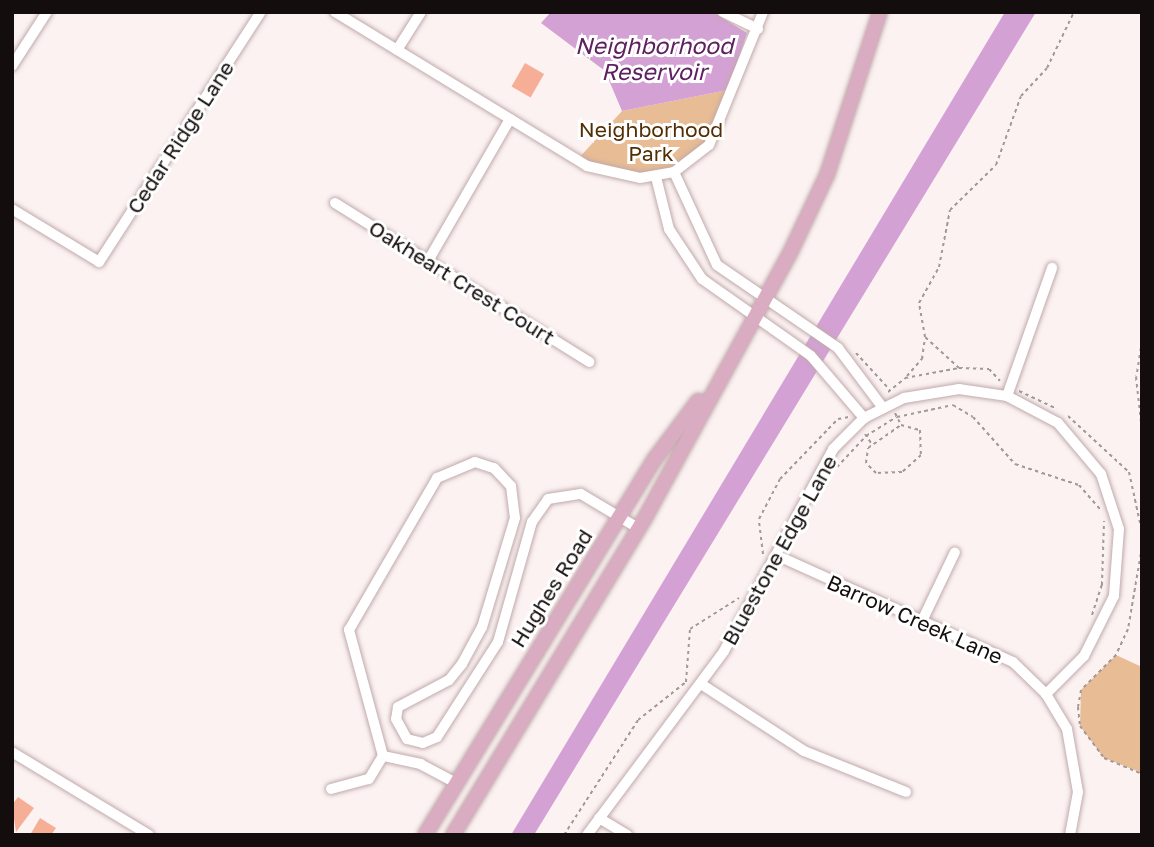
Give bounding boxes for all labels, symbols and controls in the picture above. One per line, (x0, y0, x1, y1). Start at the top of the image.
water label: Neighborhood Reservoir (575, 31, 733, 85)
street label: Cedar Ridge Lane (121, 56, 239, 218)
park label: Neighborhood Park (579, 116, 723, 166)
street label: Oakheart Crest Court (364, 215, 560, 349)
street label: Bluestone Edge Lane (716, 451, 842, 649)
street label: Hughes Road (505, 524, 597, 652)
street label: Barrow Creek Lane (823, 569, 1007, 669)

